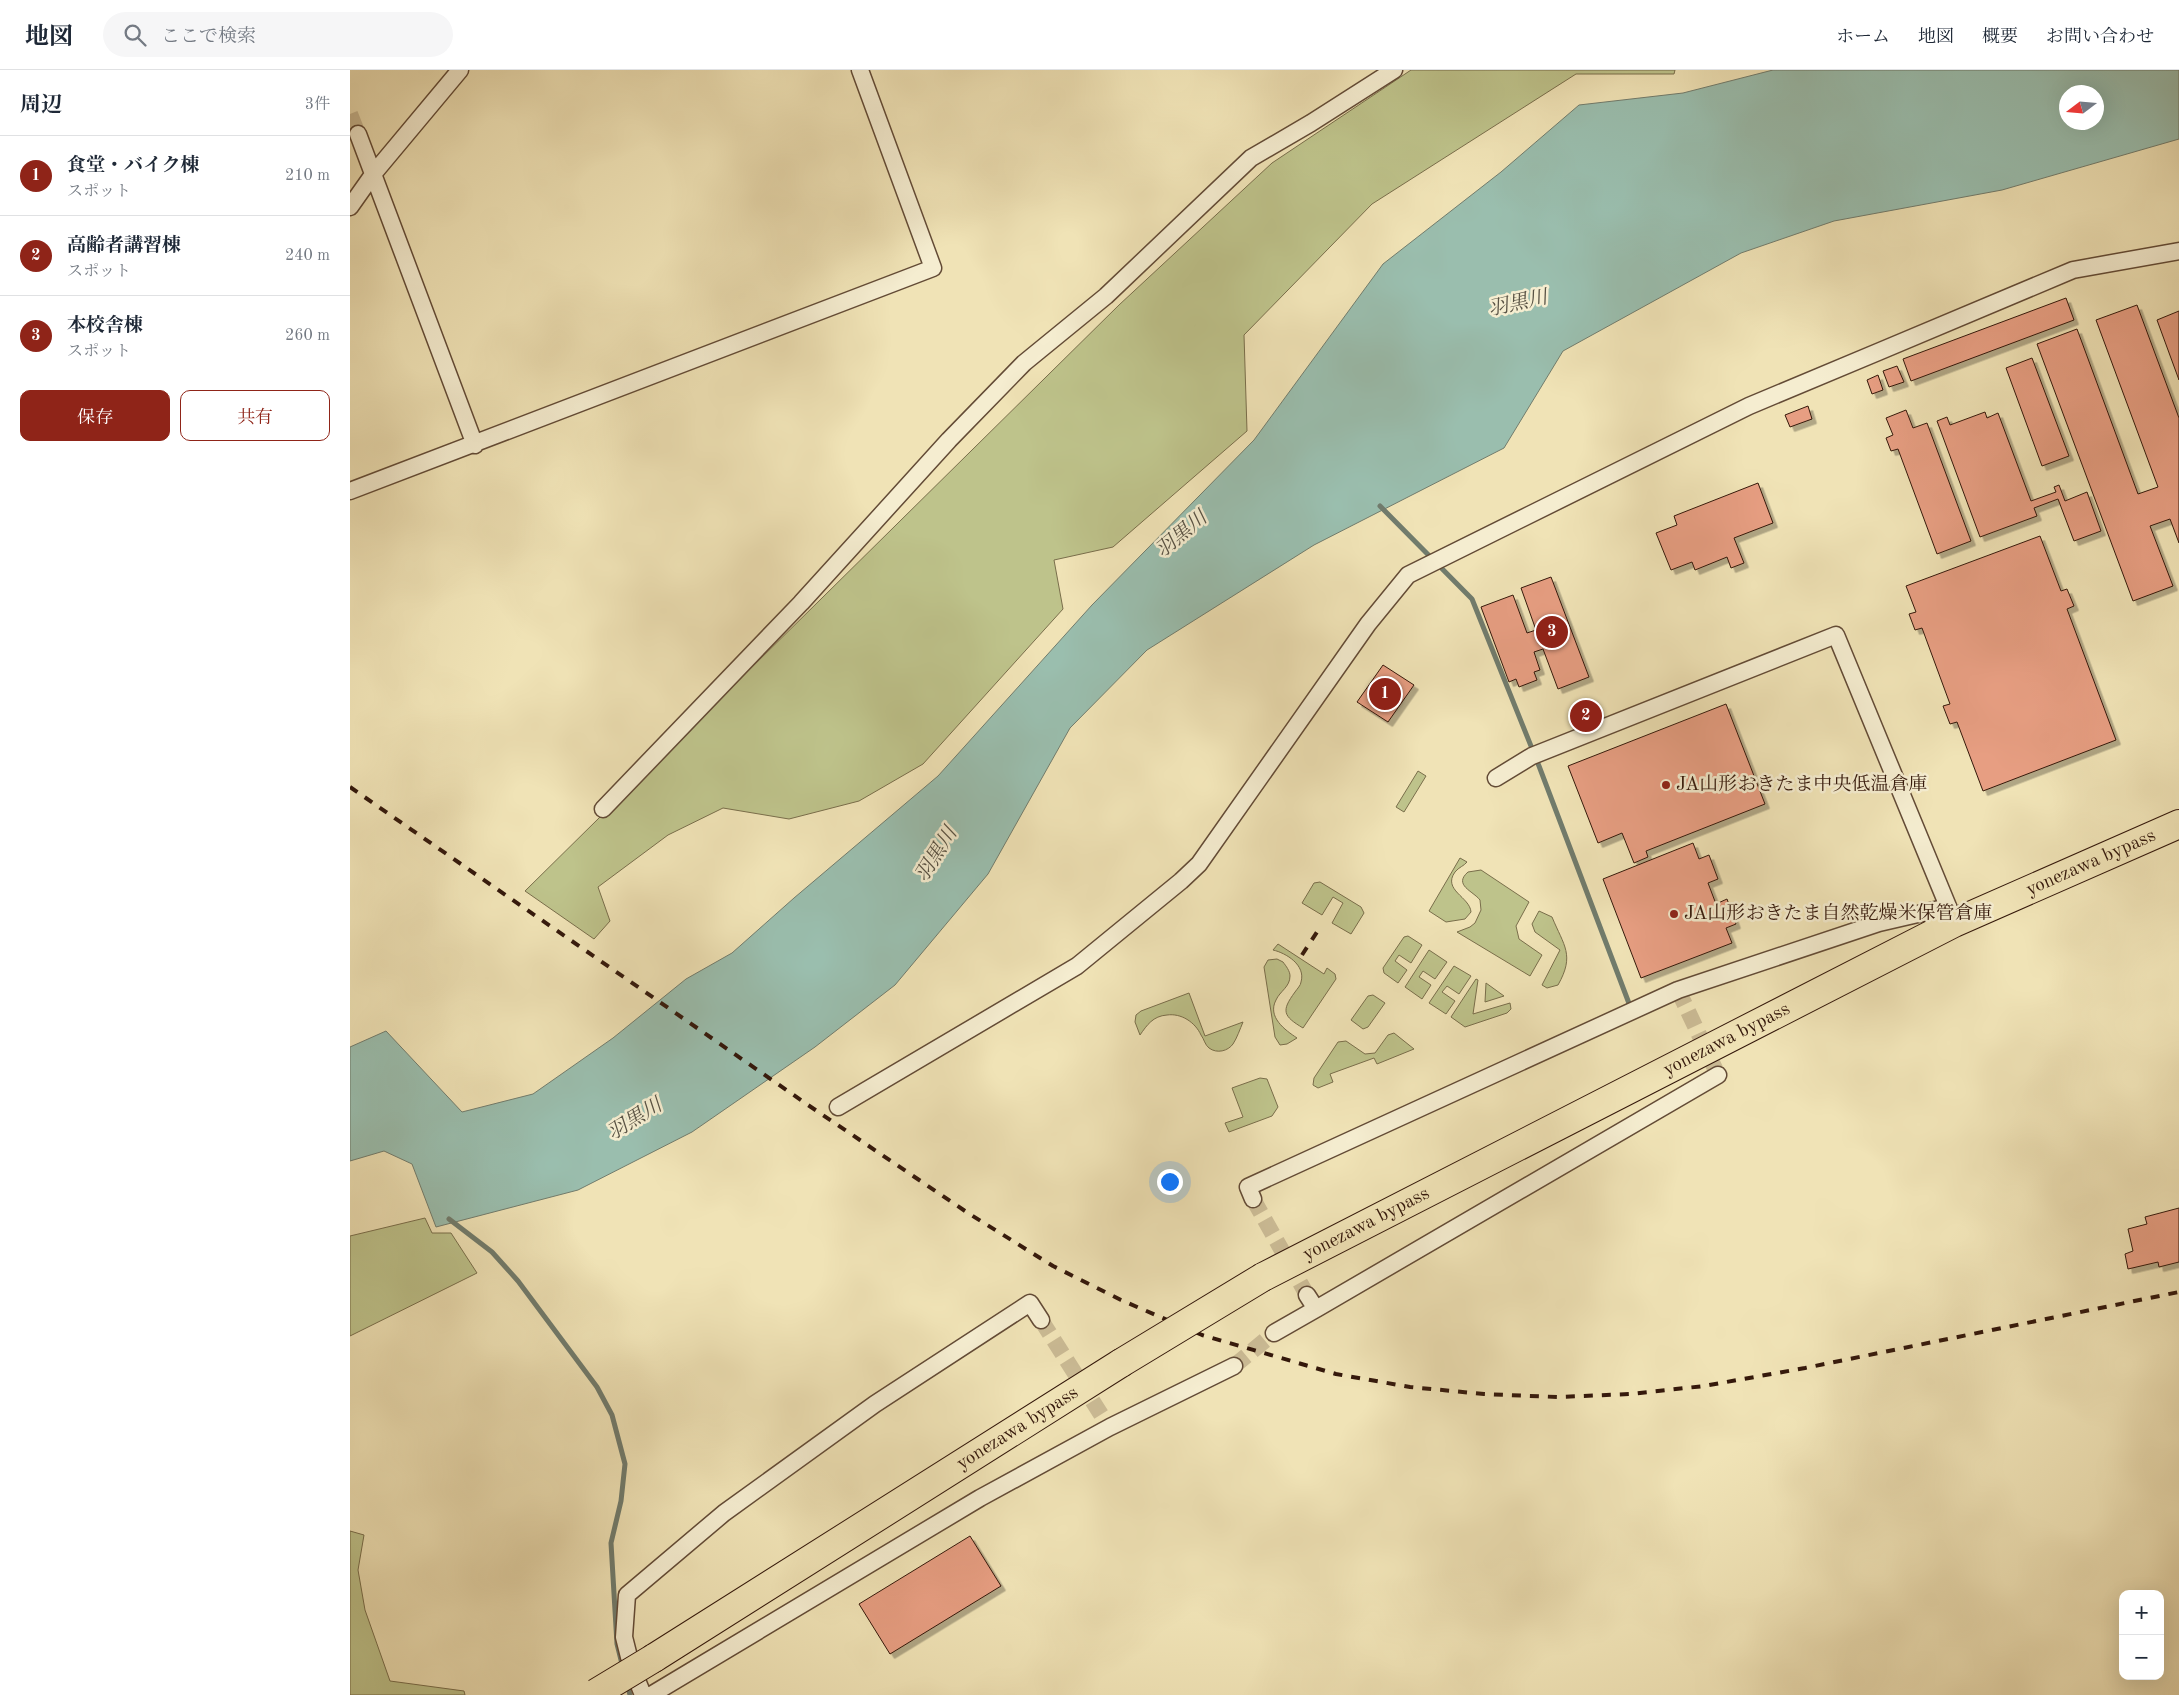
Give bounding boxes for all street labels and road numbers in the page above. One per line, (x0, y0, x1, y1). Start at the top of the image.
street label: yonezawa bypass (2023, 826, 2159, 900)
street label: yonezawa bypass (1660, 999, 1793, 1080)
street label: yonezawa bypass (1300, 1184, 1433, 1264)
street label: yonezawa bypass (954, 1383, 1082, 1474)

